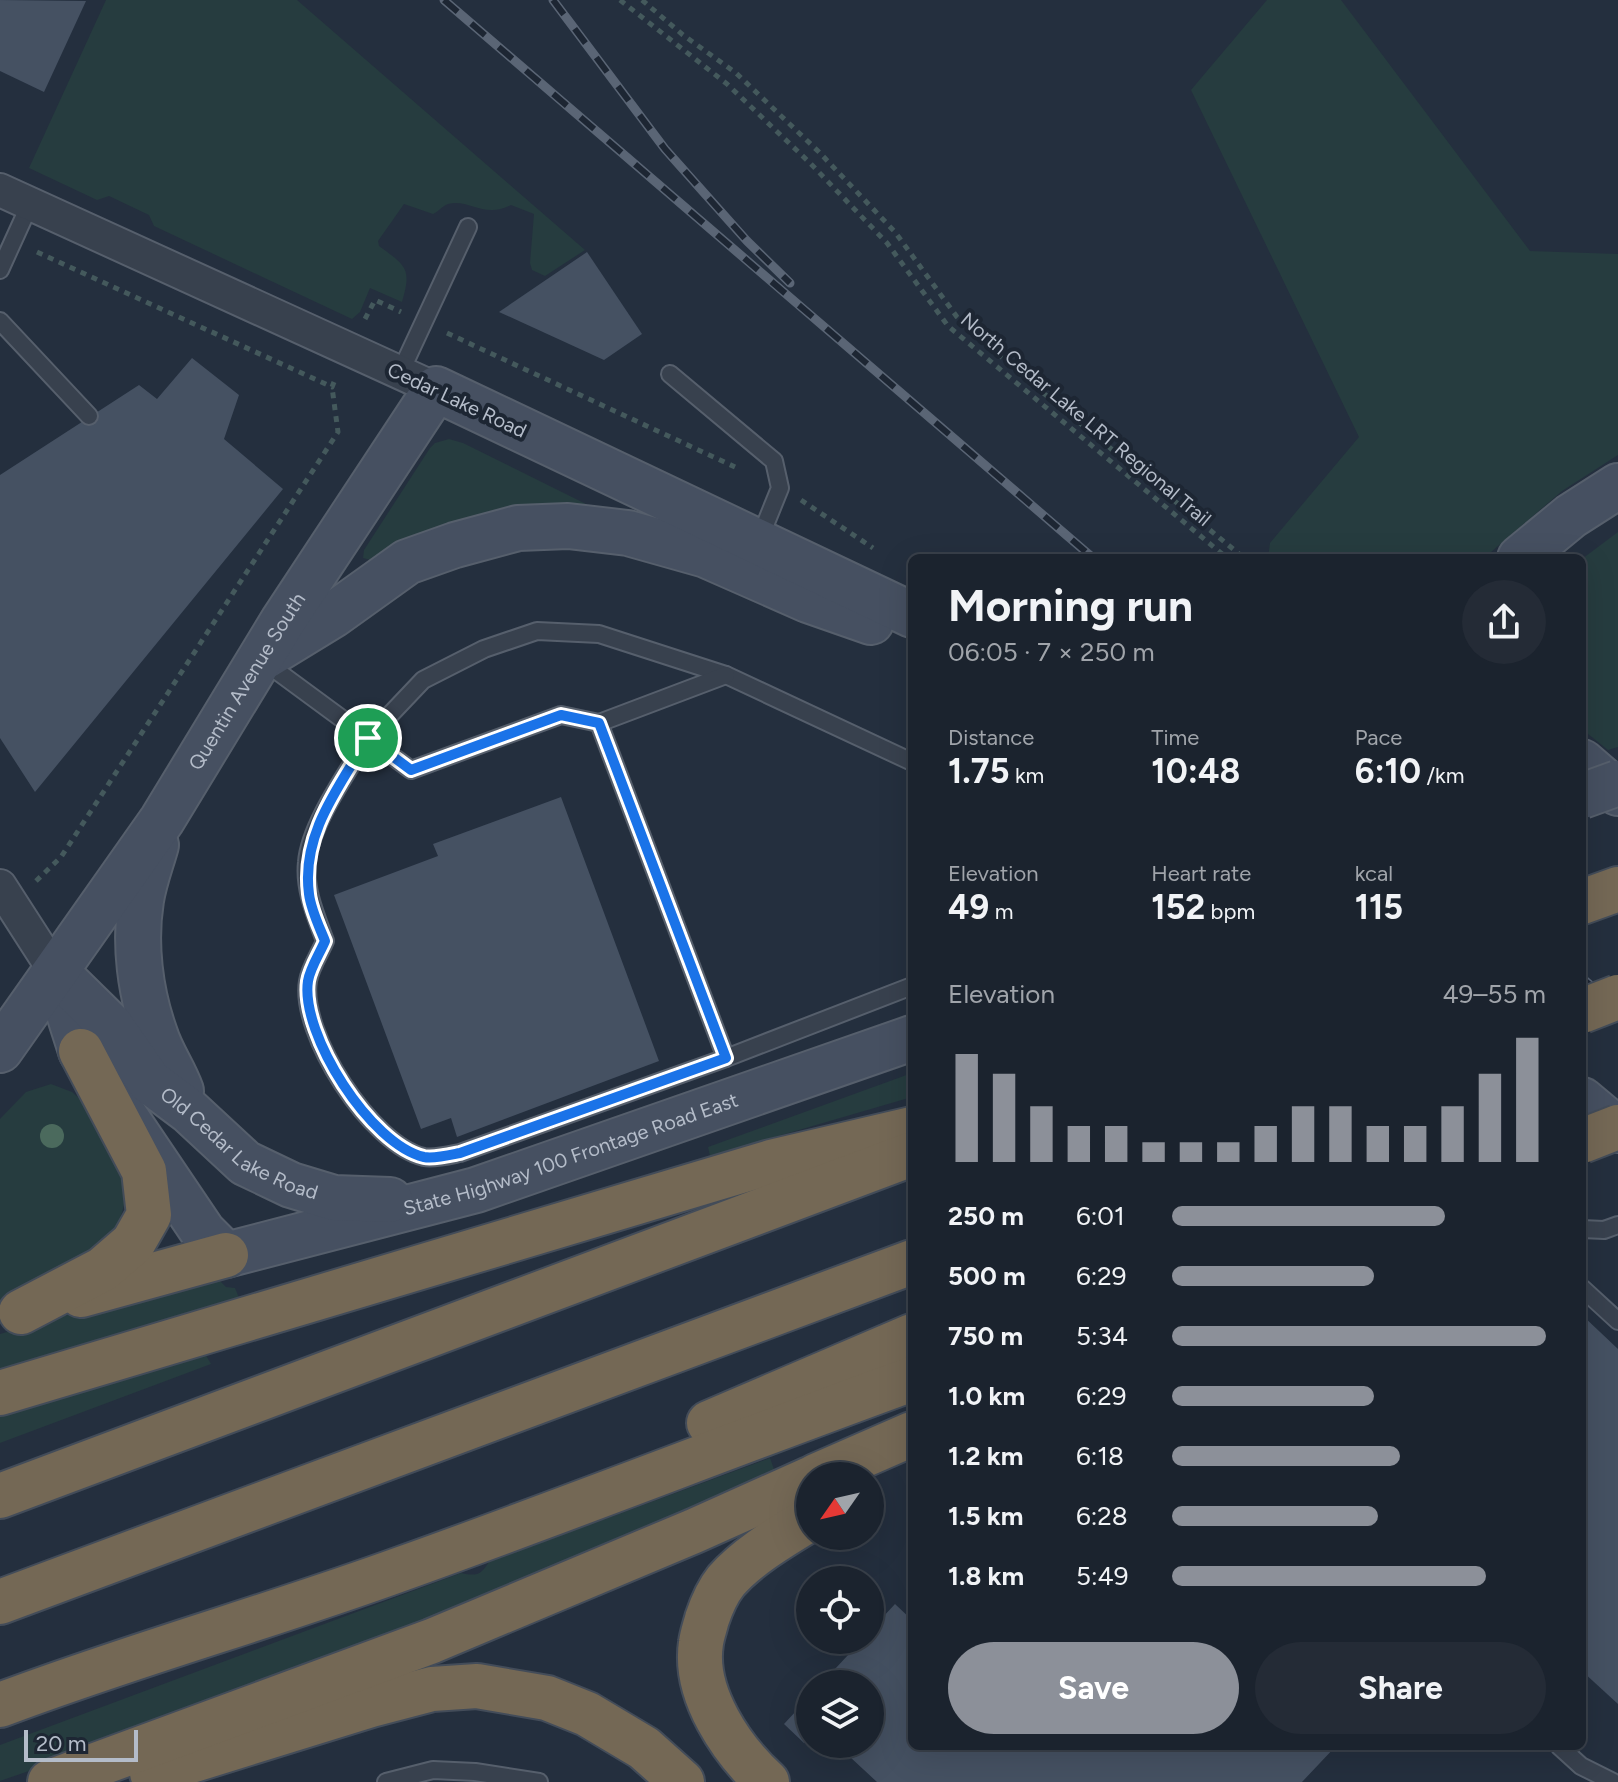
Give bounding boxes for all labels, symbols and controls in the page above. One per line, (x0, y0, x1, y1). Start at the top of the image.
street label: North Cedar Lake LRT Regional Trail (956, 307, 1216, 531)
street label: Cedar Lake Road (384, 357, 530, 443)
text: Morning run (948, 579, 1193, 632)
button: share (1462, 580, 1546, 664)
street label: Quentin Avenue South (183, 588, 310, 774)
text: 06:05 · 7 × 250 m (948, 636, 1155, 668)
pin (334, 704, 402, 772)
icon: arrive (346, 716, 390, 760)
text: Distance (948, 724, 1034, 751)
text: Time (1151, 724, 1199, 751)
text: Pace (1355, 724, 1402, 751)
text: 1.75 (948, 751, 1009, 792)
text: 10:48 (1151, 751, 1240, 792)
text: 6:10 (1355, 751, 1421, 792)
text: km (1009, 762, 1044, 789)
text: /km (1421, 762, 1464, 789)
text: Elevation (948, 860, 1038, 887)
text: Heart rate (1151, 860, 1251, 887)
text: kcal (1355, 860, 1393, 887)
text: 49 (948, 887, 989, 928)
text: 152 (1151, 887, 1205, 928)
text: 115 (1355, 887, 1403, 928)
text: m (989, 898, 1013, 925)
text: bpm (1205, 898, 1255, 925)
text: Elevation (948, 978, 1055, 1010)
text: 49–55 m (1442, 978, 1546, 1010)
street label: Old Cedar Lake Road (156, 1082, 321, 1204)
street label: State Highway 100 Frontage Road East (401, 1088, 741, 1220)
text: 250 m (948, 1200, 1024, 1232)
text: 6:01 (1076, 1200, 1125, 1232)
text: 500 m (948, 1260, 1026, 1292)
text: 6:29 (1076, 1260, 1127, 1292)
text: 750 m (948, 1320, 1023, 1352)
text: 5:34 (1076, 1320, 1128, 1352)
text: 1.0 km (948, 1380, 1025, 1412)
text: 6:29 (1076, 1380, 1127, 1412)
text: 1.2 km (948, 1440, 1023, 1472)
text: 6:18 (1076, 1440, 1124, 1472)
north arrow (796, 1462, 884, 1550)
map controls (796, 1462, 884, 1758)
text: 1.5 km (948, 1500, 1023, 1532)
text: 6:28 (1076, 1500, 1128, 1532)
text: 1.8 km (948, 1560, 1024, 1592)
text: 5:49 (1076, 1560, 1128, 1592)
button: locate (796, 1566, 884, 1654)
button: Save (948, 1642, 1239, 1734)
button: Share (1255, 1642, 1546, 1734)
button: layers (796, 1670, 884, 1758)
scale bar (24, 1726, 138, 1762)
text: 20 m (36, 1730, 87, 1757)

